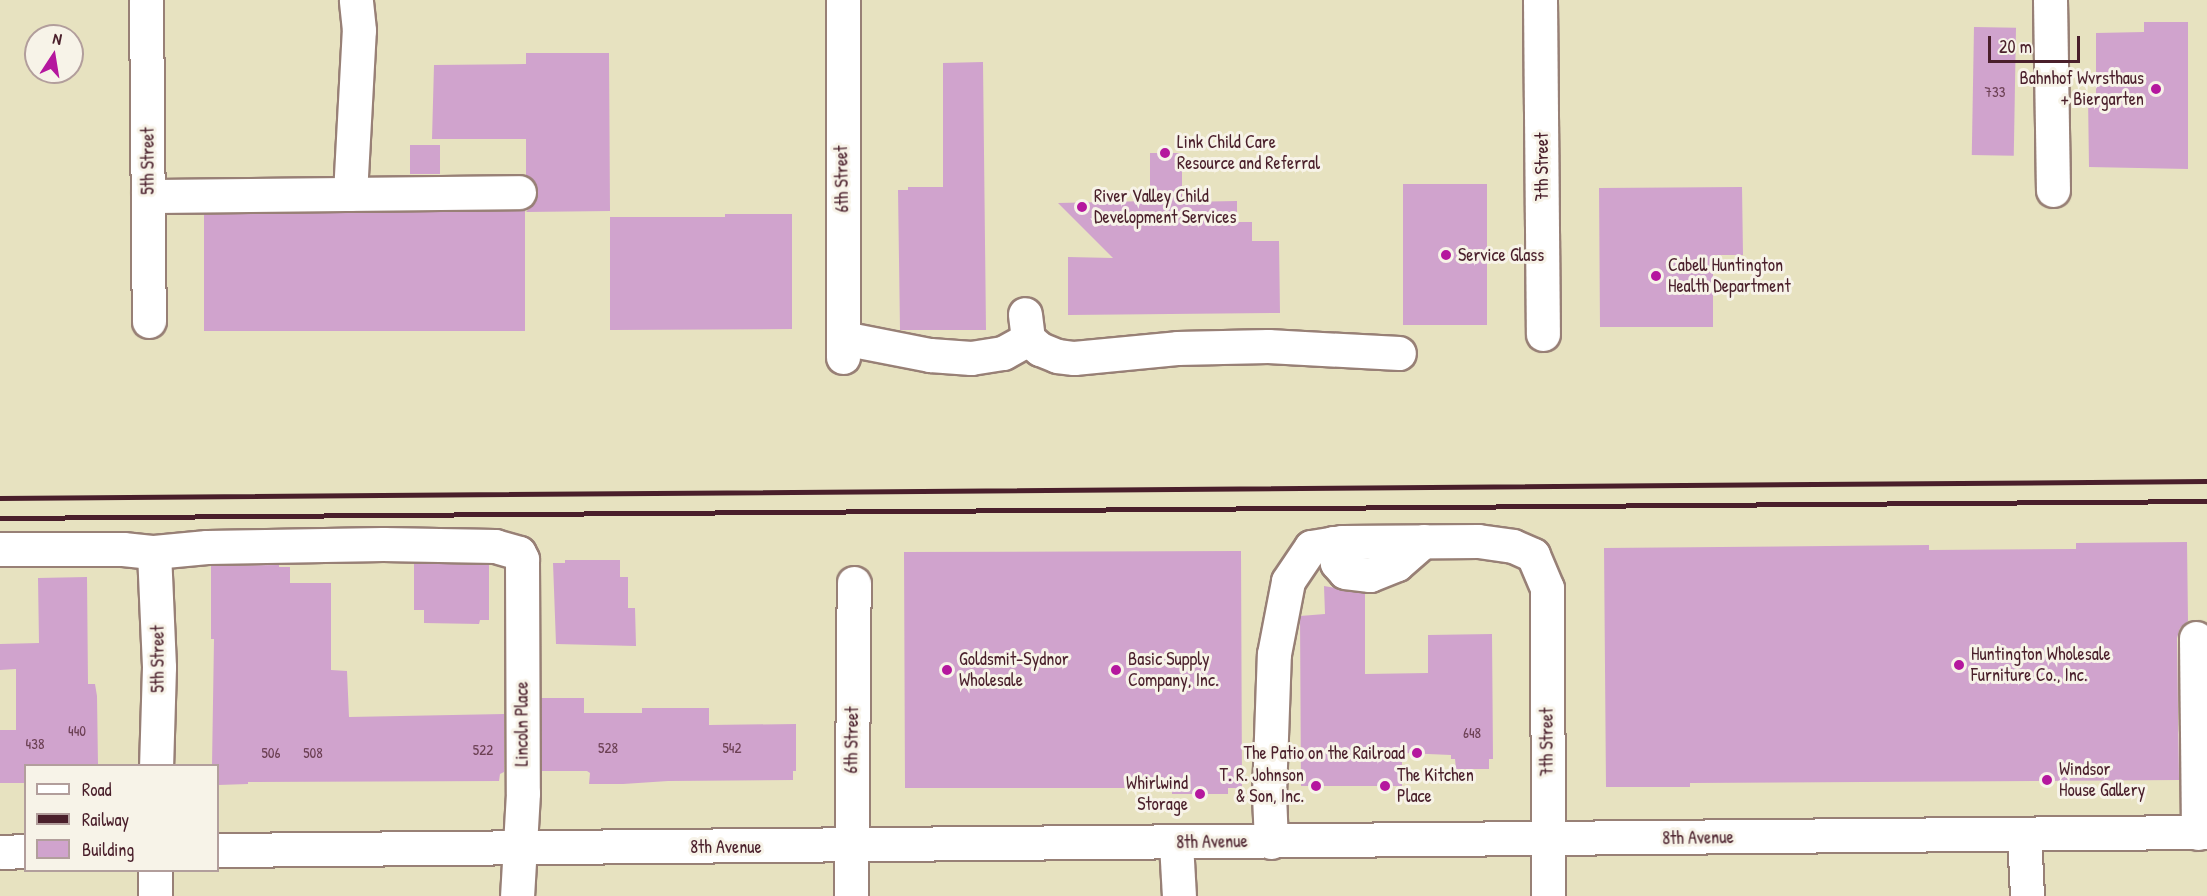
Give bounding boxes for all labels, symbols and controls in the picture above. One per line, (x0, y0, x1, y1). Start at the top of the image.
north arrow (24, 24, 84, 84)
scale bar (1991, 24, 2082, 62)
text: N (51, 27, 64, 50)
text: 20 m (1999, 34, 2032, 59)
place label: Bahnhof Wvrsthaus + Biergarten (2020, 68, 2144, 110)
marker: Bahnhof Wvrsthaus + Biergarten (2149, 82, 2163, 96)
house number: 733 (1985, 83, 2005, 101)
street label: 5th Street (137, 127, 159, 195)
place label: Link Child Care Resource and Referral (1177, 132, 1320, 174)
street label: 7th Street (1531, 133, 1553, 201)
street label: 6th Street (831, 145, 853, 213)
marker: Link Child Care Resource and Referral (1158, 146, 1172, 160)
place label: River Valley Child Development Services (1094, 186, 1236, 228)
marker: River Valley Child Development Services (1075, 200, 1089, 214)
place label: Service Glass (1458, 244, 1544, 266)
marker: Service Glass (1439, 248, 1453, 262)
place label: Cabell Huntington Health Department (1668, 255, 1791, 298)
marker: Cabell Huntington Health Department (1649, 269, 1663, 283)
street label: 5th Street (147, 625, 169, 693)
place label: Huntington Wholesale Furniture Co., Inc. (1971, 644, 2111, 686)
place label: Goldsmit-Sydnor Wholesale (959, 649, 1069, 692)
place label: Basic Supply Company, Inc. (1128, 649, 1219, 692)
marker: Huntington Wholesale Furniture Co., Inc. (1952, 658, 1966, 672)
marker: Goldsmit-Sydnor Wholesale (940, 663, 954, 677)
marker: Basic Supply Company, Inc. (1109, 663, 1123, 677)
street label: Lincoln Place (511, 682, 533, 766)
street label: 6th Street (841, 706, 863, 774)
street label: 7th Street (1536, 708, 1558, 776)
house number: 440 (68, 722, 86, 740)
house number: 648 (1463, 724, 1481, 742)
house number: 438 (26, 735, 44, 753)
house number: 528 (598, 739, 618, 757)
house number: 542 (723, 739, 741, 757)
house number: 522 (473, 741, 493, 759)
place label: The Patio on the Railroad (1243, 742, 1405, 764)
house number: 506 (261, 744, 281, 762)
house number: 508 (303, 744, 323, 762)
marker: The Patio on the Railroad (1410, 746, 1424, 760)
place label: Windsor House Gallery (2059, 759, 2145, 802)
legend (24, 764, 219, 872)
place label: T. R. Johnson & Son, Inc. (1219, 765, 1304, 808)
place label: The Kitchen Place (1397, 765, 1474, 808)
place label: Whirlwind Storage (1126, 773, 1188, 816)
marker: Windsor House Gallery (2040, 773, 2054, 787)
text: Road (82, 777, 112, 802)
marker: T. R. Johnson & Son, Inc. (1309, 779, 1323, 793)
marker: The Kitchen Place (1378, 779, 1392, 793)
marker: Whirlwind Storage (1193, 787, 1207, 801)
text: Railway (82, 807, 129, 832)
street label: 8th Avenue (1662, 827, 1734, 849)
street label: 8th Avenue (1176, 831, 1248, 853)
street label: 8th Avenue (690, 836, 762, 858)
text: Building (82, 837, 134, 862)

